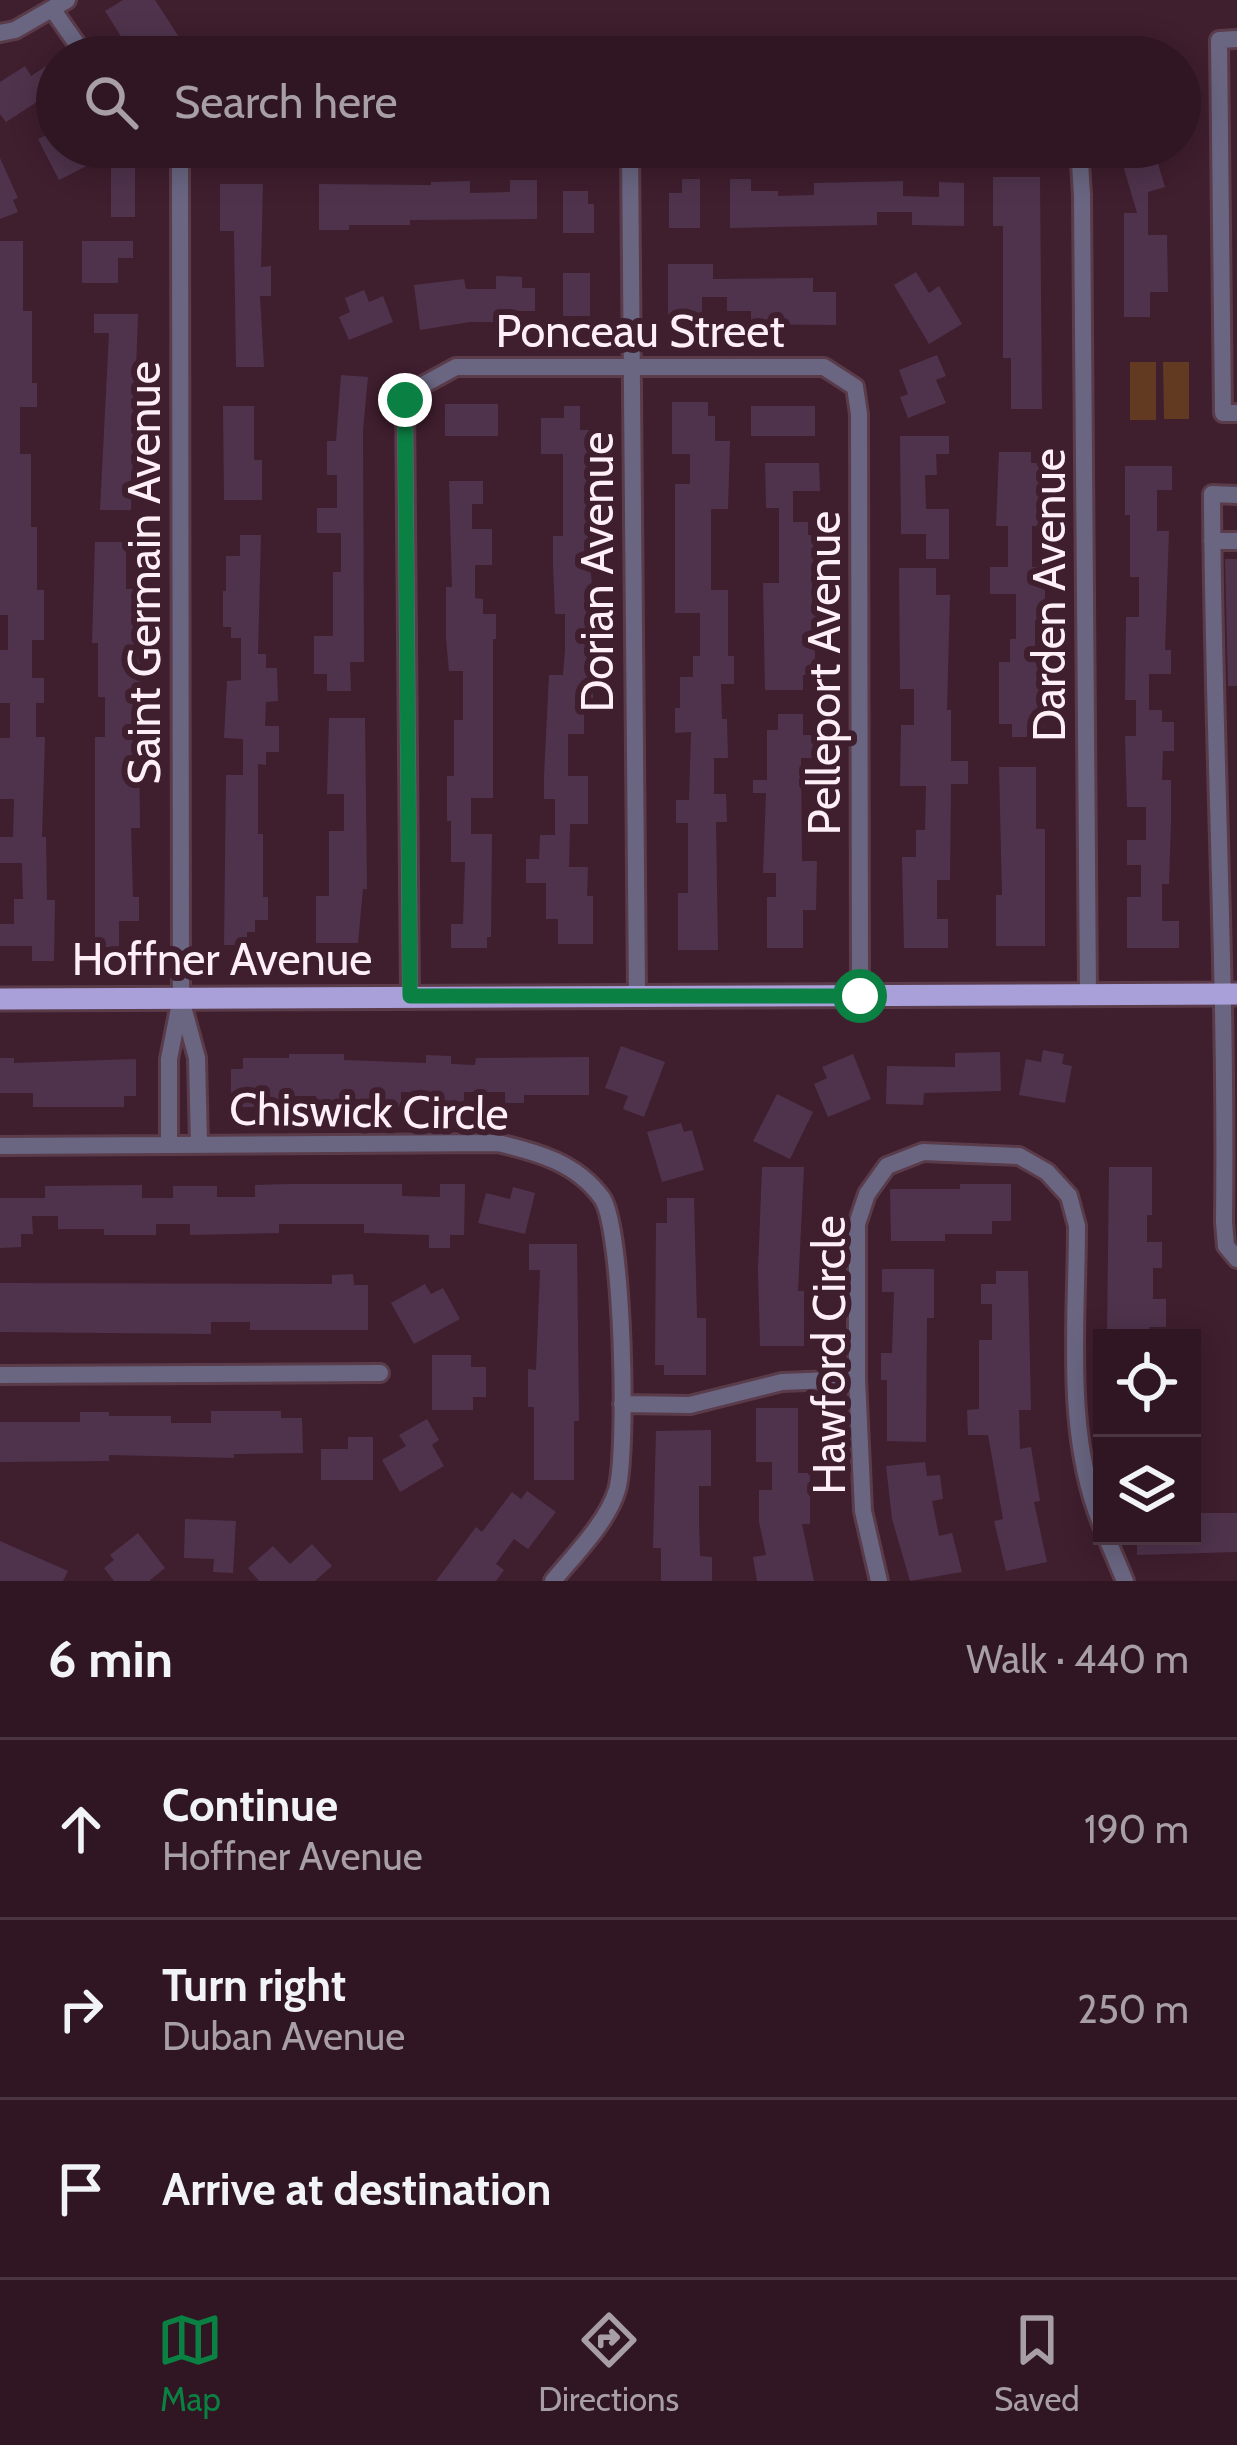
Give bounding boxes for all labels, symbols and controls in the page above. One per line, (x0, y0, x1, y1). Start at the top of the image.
search box (36, 36, 1201, 168)
icon: search (78, 69, 144, 135)
text: Search here (174, 75, 398, 129)
street label: Ponceau Street (495, 304, 785, 358)
street label: Saint Germain Avenue (117, 361, 171, 785)
route end (378, 373, 432, 427)
street label: Dorian Avenue (570, 432, 624, 712)
street label: Darden Avenue (1022, 448, 1076, 742)
street label: Pelleport Avenue (797, 511, 851, 835)
street label: Hoffner Avenue (72, 932, 372, 986)
route start (833, 969, 887, 1023)
street label: Chiswick Circle (229, 1082, 509, 1140)
street label: Hawford Circle (802, 1215, 856, 1495)
map controls (1093, 1329, 1201, 1545)
button: locate (1093, 1329, 1201, 1437)
button: layers (1093, 1437, 1201, 1545)
text: 6 min (48, 1628, 173, 1690)
text: Walk · 440 m (966, 1635, 1189, 1683)
text: Continue (162, 1778, 338, 1832)
icon: ahead (48, 1796, 114, 1862)
text: 190 m (1084, 1805, 1189, 1853)
text: Hoffner Avenue (162, 1832, 423, 1880)
text: Turn right (162, 1958, 346, 2012)
icon: right (48, 1976, 114, 2042)
text: 250 m (1077, 1985, 1189, 2033)
text: Duban Avenue (162, 2012, 405, 2060)
icon: arrive (48, 2156, 114, 2222)
text: Arrive at destination (162, 2162, 551, 2216)
tab: Map (157, 2307, 223, 2419)
tab: Directions (538, 2307, 679, 2419)
tab: Saved (994, 2307, 1080, 2419)

